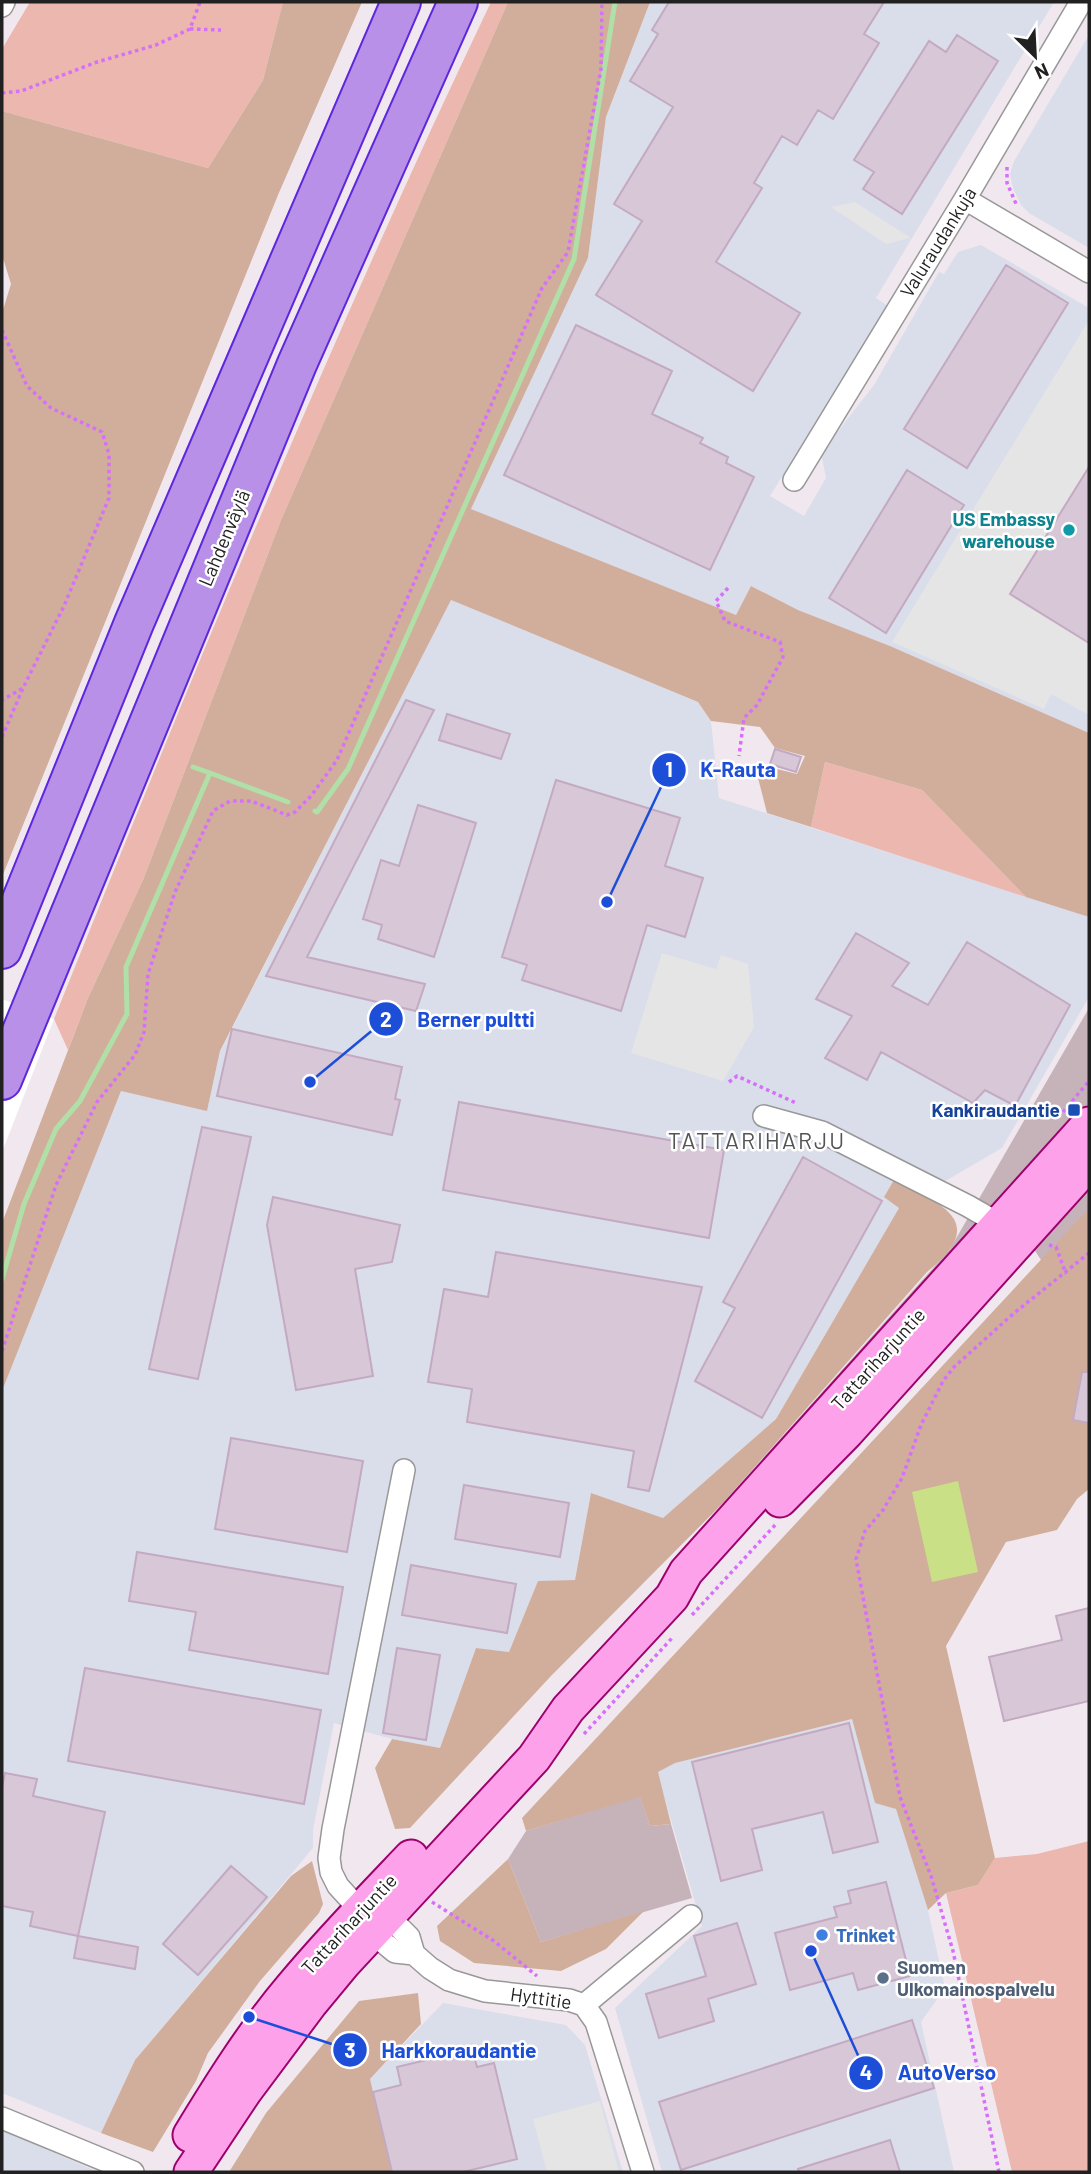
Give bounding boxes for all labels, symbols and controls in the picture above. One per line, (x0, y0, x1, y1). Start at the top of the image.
north arrow (1000, 21, 1070, 91)
text: N (1032, 59, 1053, 85)
street label: Valuraudankuja (895, 182, 981, 301)
street label: Lahdenväylä (193, 486, 254, 589)
place label: US Embassy warehouse (952, 507, 1055, 552)
marker: US Embassy warehouse (1061, 522, 1077, 538)
callout: K-Rauta (651, 749, 790, 791)
text: 1 (665, 756, 673, 781)
text: K-Rauta (700, 756, 776, 781)
callout: Berner pultti (368, 998, 549, 1040)
text: 2 (380, 1006, 392, 1031)
text: Berner pultti (417, 1006, 535, 1031)
place label: Kankiraudantie (932, 1098, 1060, 1121)
marker: Kankiraudantie (1066, 1102, 1082, 1118)
district label: TATTARIHARJU (668, 1126, 846, 1154)
street label: Tattariharjuntie (826, 1303, 929, 1414)
street label: Tattariharjuntie (296, 1869, 401, 1979)
place label: Trinket (836, 1923, 895, 1946)
marker: Trinket (814, 1927, 830, 1943)
place label: Suomen Ulkomainospalvelu (897, 1955, 1055, 2000)
marker: Suomen Ulkomainospalvelu (875, 1970, 891, 1986)
street label: Hyttitie (509, 1982, 573, 2013)
callout: Harkkoraudantie (333, 2029, 551, 2071)
text: 3 (344, 2037, 356, 2062)
text: Harkkoraudantie (381, 2037, 537, 2062)
callout: AutoVerso (848, 2052, 1010, 2094)
text: 4 (860, 2059, 872, 2084)
text: AutoVerso (898, 2059, 996, 2084)

